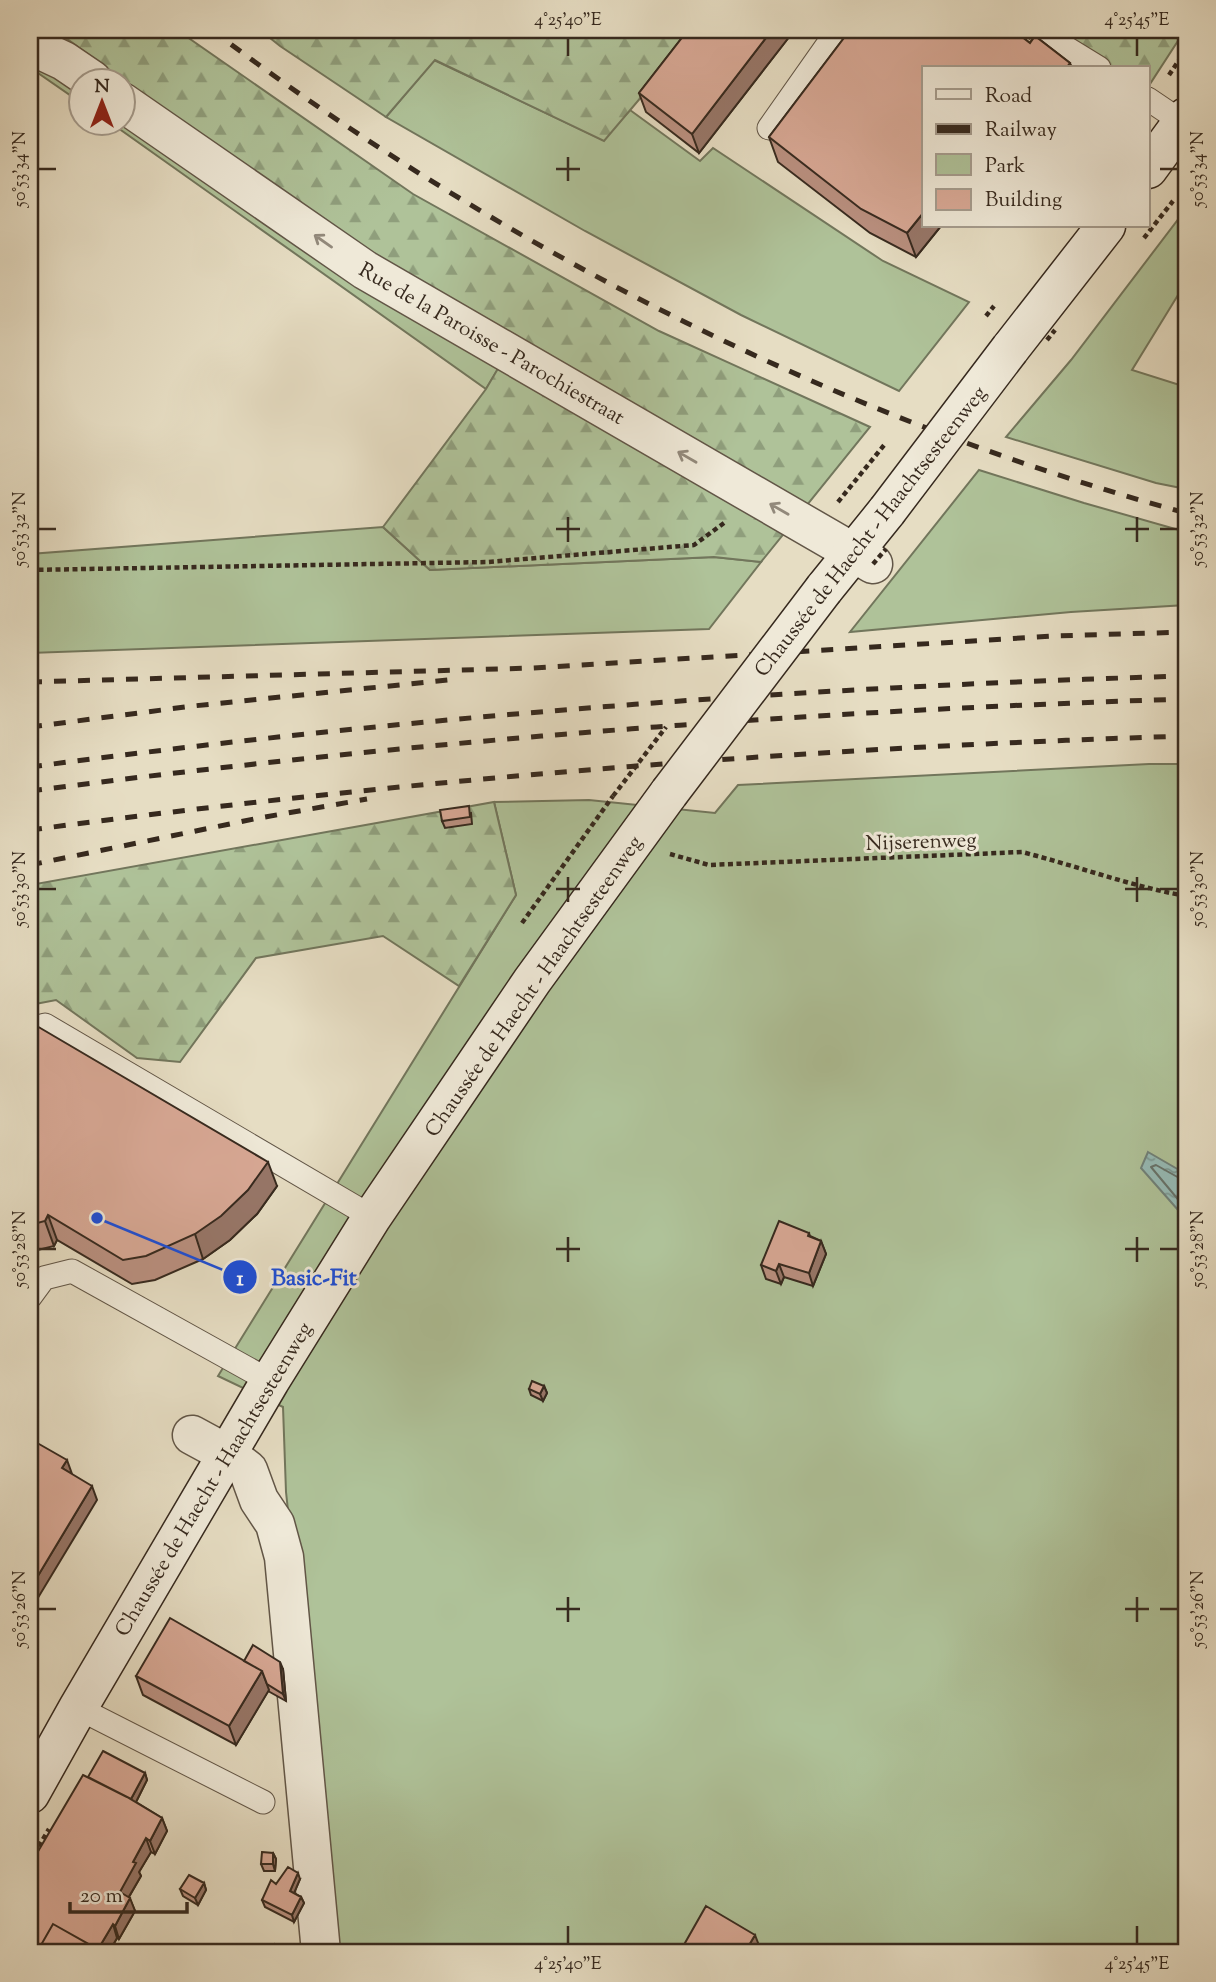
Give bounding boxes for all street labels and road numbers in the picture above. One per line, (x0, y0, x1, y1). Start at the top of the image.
street label: Rue de la Paroisse - Parochiestraat (352, 256, 630, 433)
street label: Chaussée de Haecht - Haachtsesteenweg (748, 380, 995, 684)
street label: Nijserenweg (865, 826, 977, 860)
street label: Chaussée de Haecht - Haachtsesteenweg (418, 830, 651, 1144)
street label: Chaussée de Haecht - Haachtsesteenweg (109, 1317, 321, 1643)

